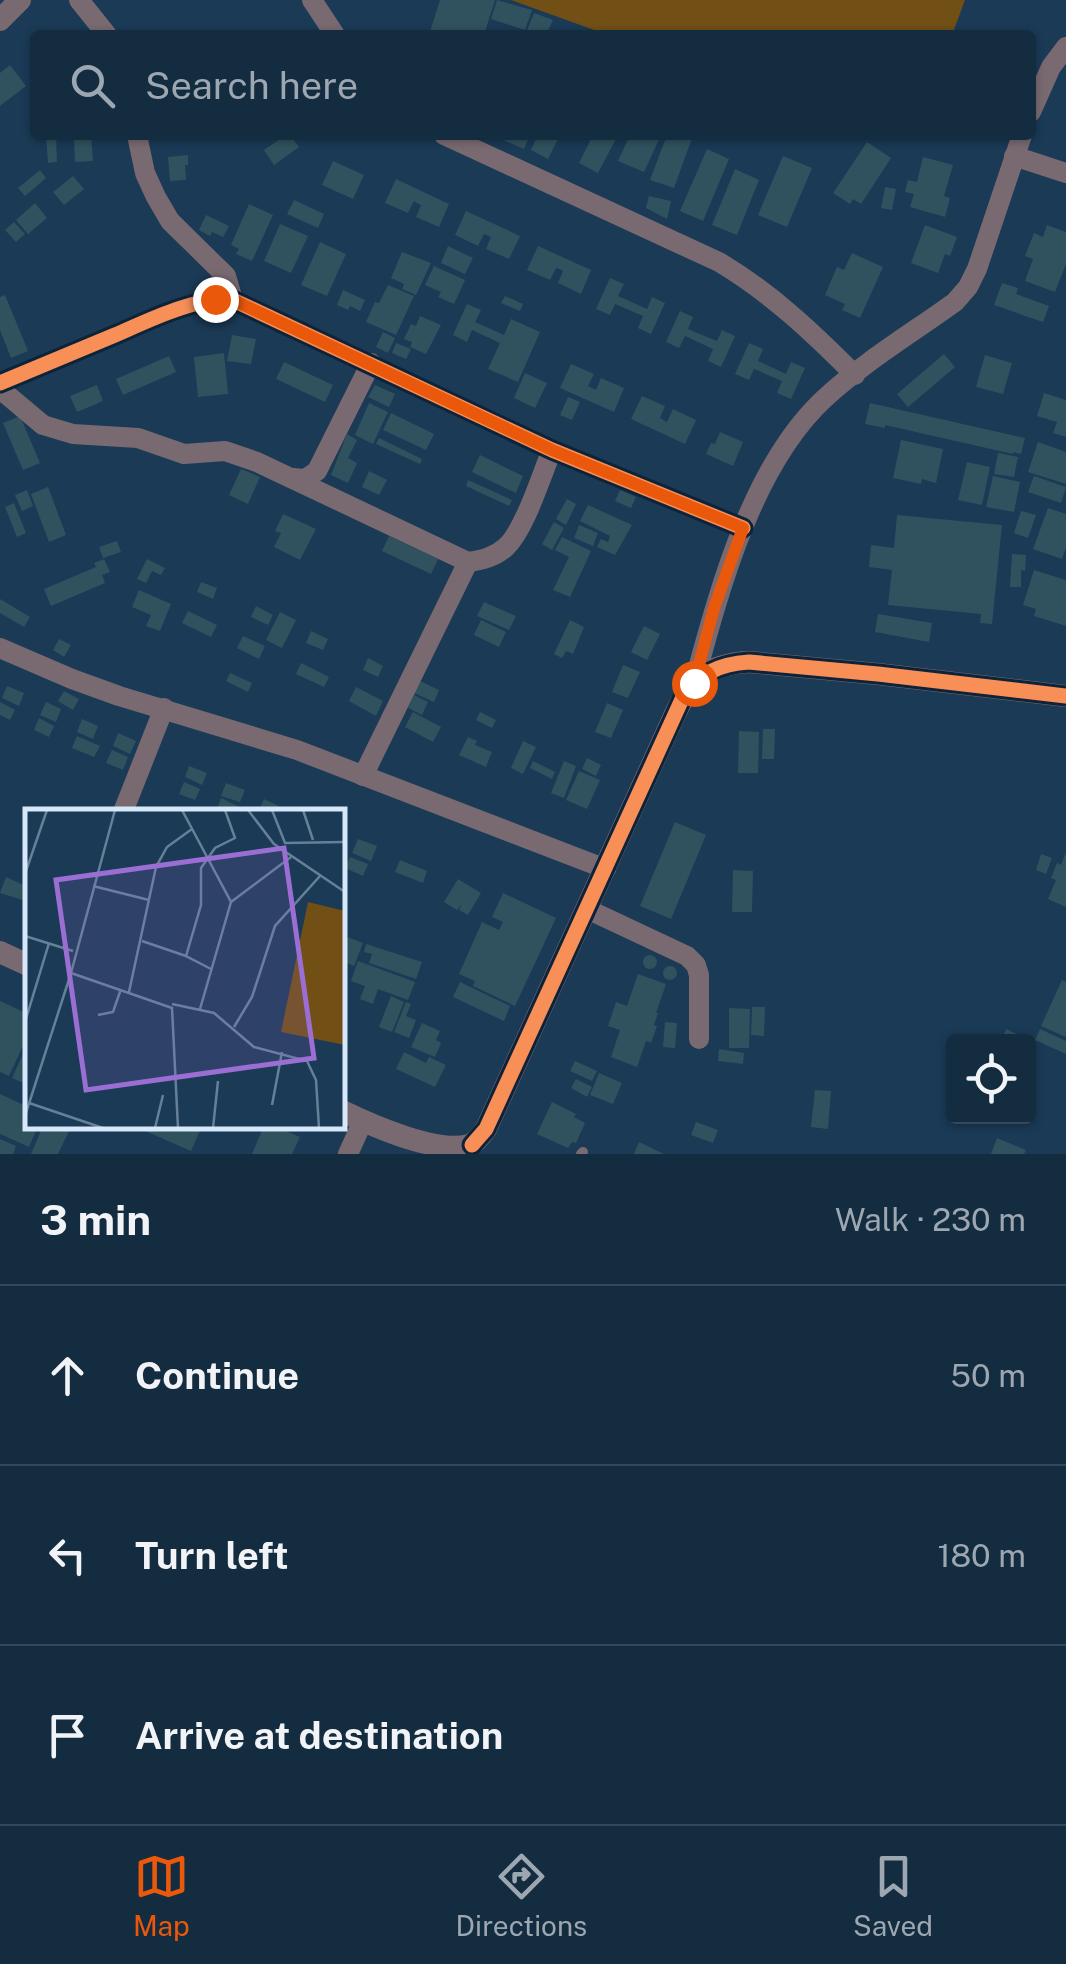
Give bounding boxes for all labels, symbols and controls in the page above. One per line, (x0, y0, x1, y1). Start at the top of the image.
search box (30, 30, 1036, 140)
icon: search (65, 58, 120, 113)
text: Search here (145, 63, 358, 108)
route end (193, 277, 239, 323)
route start (672, 661, 718, 707)
inset map (25, 809, 345, 1129)
map controls (946, 1034, 1036, 1124)
button: locate (946, 1034, 1036, 1124)
text: 3 min (40, 1195, 151, 1244)
text: Walk · 230 m (835, 1201, 1026, 1238)
icon: ahead (40, 1348, 95, 1403)
text: Continue (135, 1353, 299, 1398)
text: 50 m (950, 1357, 1026, 1394)
icon: left (40, 1528, 95, 1583)
text: Turn left (135, 1533, 289, 1578)
text: 180 m (937, 1537, 1026, 1574)
icon: arrive (40, 1708, 95, 1763)
text: Arrive at destination (135, 1713, 503, 1758)
tab: Map (133, 1849, 190, 1942)
tab: Directions (456, 1849, 587, 1942)
tab: Saved (853, 1849, 933, 1942)

